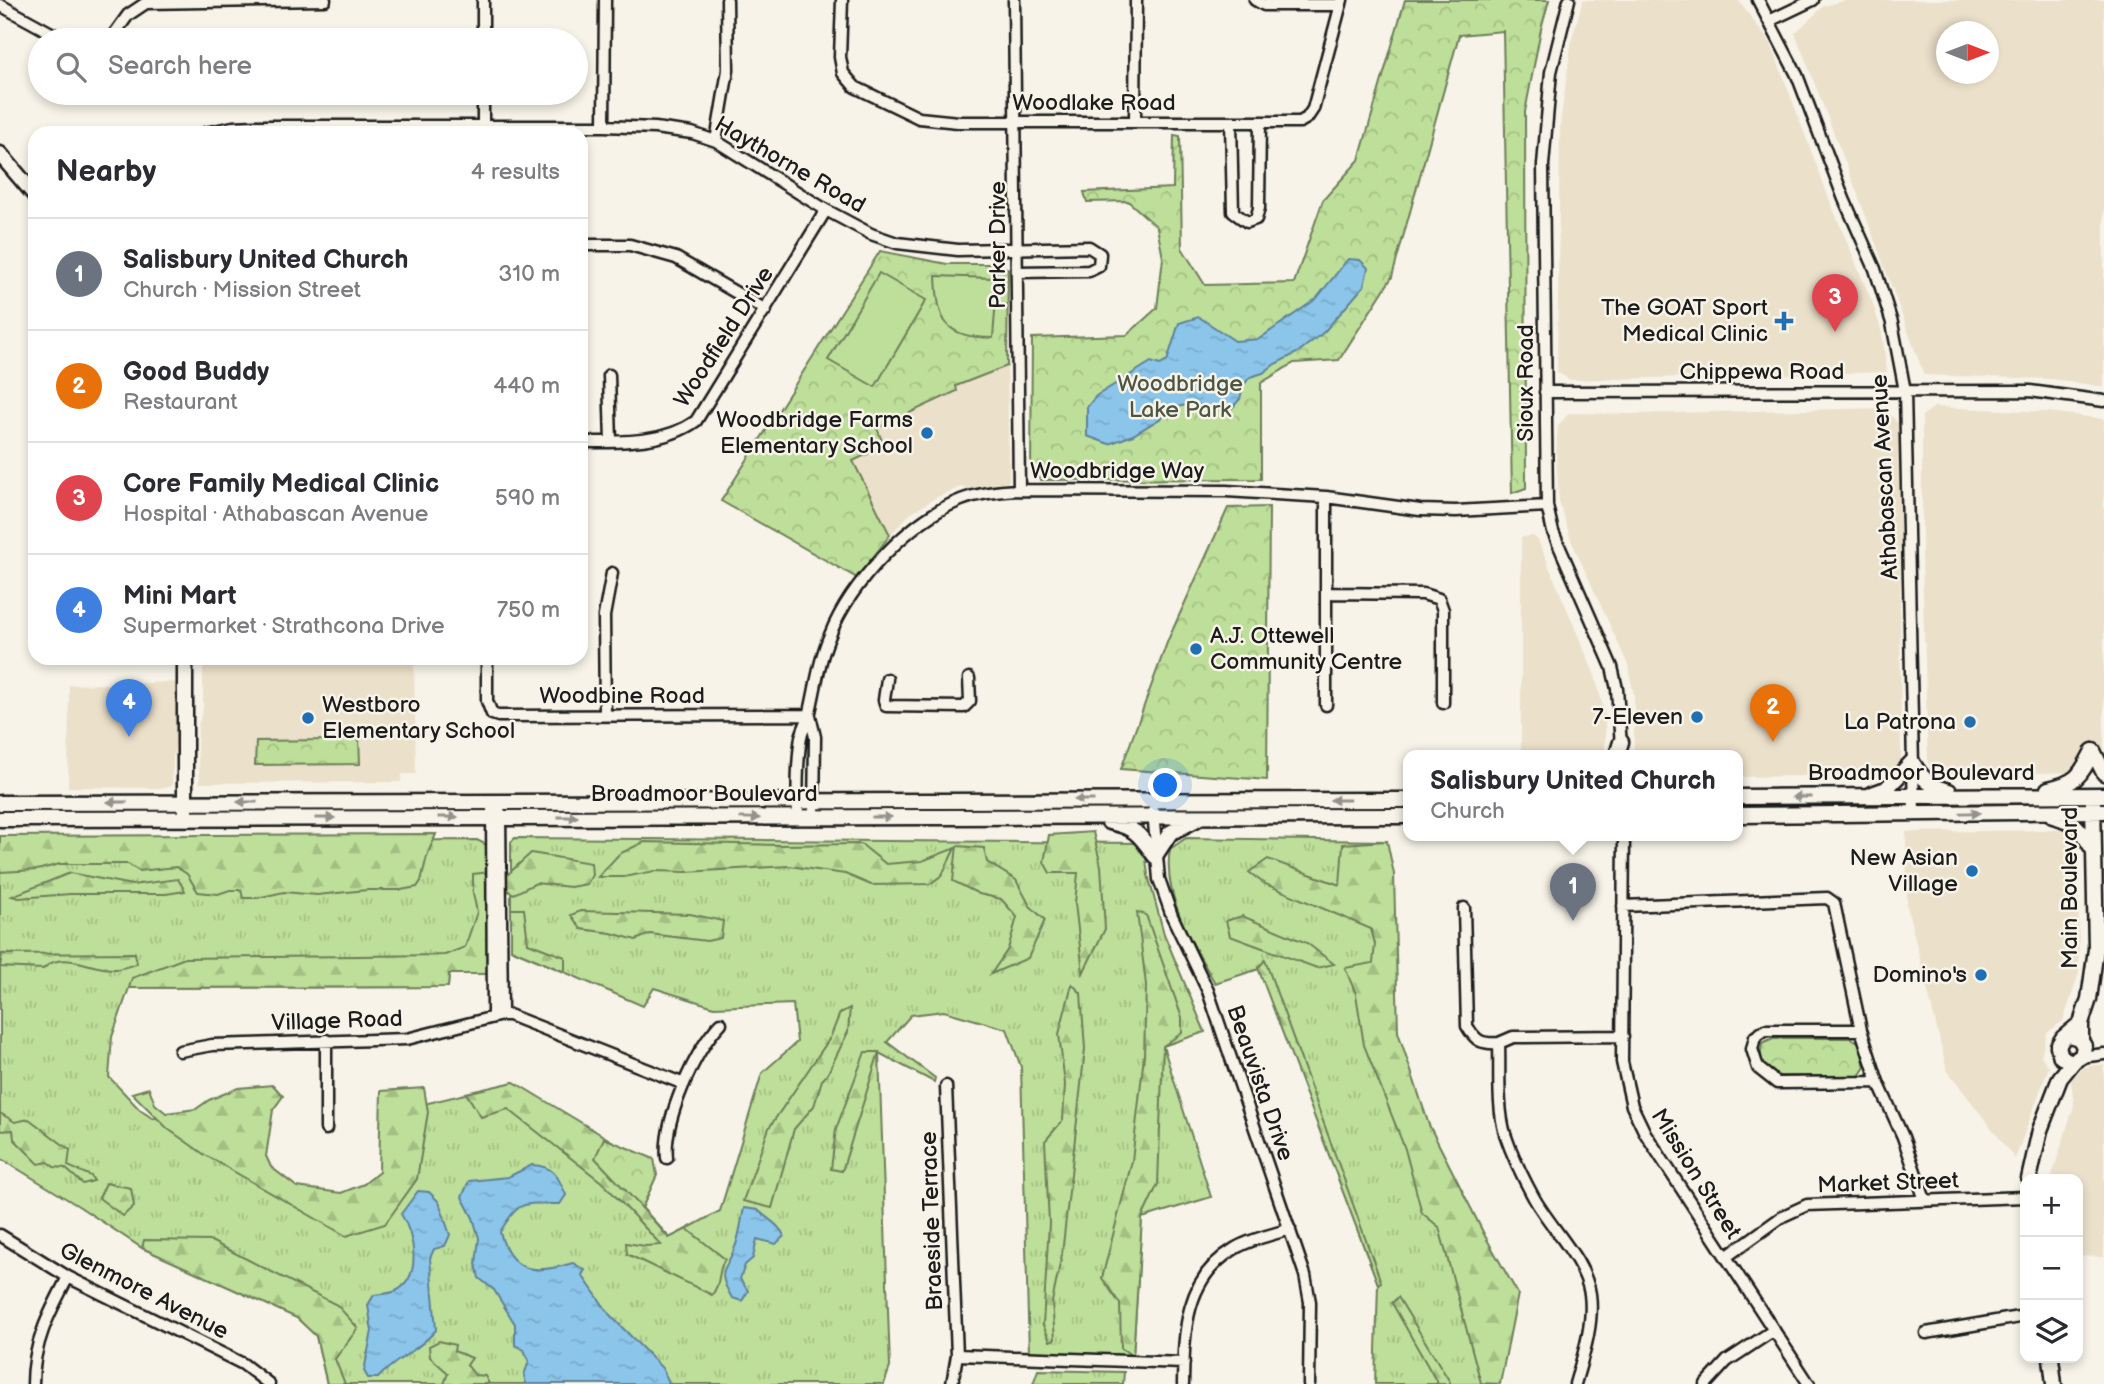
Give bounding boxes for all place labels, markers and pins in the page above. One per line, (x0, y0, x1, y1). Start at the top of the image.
pin: 3 (1812, 274, 1858, 332)
place label: The GOAT Sport Medical Clinic (1601, 294, 1768, 348)
marker: The GOAT Sport Medical Clinic (1774, 311, 1794, 331)
place label: Woodbridge Farms Elementary School (716, 406, 913, 460)
marker: Woodbridge Farms Elementary School (919, 425, 935, 441)
place label: A.J. Ottewell Community Centre (1210, 622, 1402, 676)
marker: A.J. Ottewell Community Centre (1188, 641, 1204, 657)
pin: 4 (106, 679, 152, 737)
pin: 2 (1750, 684, 1796, 742)
place label: Westboro Elementary School (322, 691, 515, 745)
place label: 7-Eleven (1592, 703, 1683, 731)
place label: La Patrona (1844, 708, 1956, 736)
marker: 7-Eleven (1689, 709, 1705, 725)
marker: Westboro Elementary School (300, 710, 316, 726)
marker: La Patrona (1962, 714, 1978, 730)
place label: New Asian Village (1849, 844, 1958, 898)
pin: 1 (1550, 863, 1596, 921)
marker: New Asian Village (1964, 863, 1980, 879)
place label: Domino's (1872, 961, 1967, 989)
marker: Domino's (1973, 967, 1989, 983)

